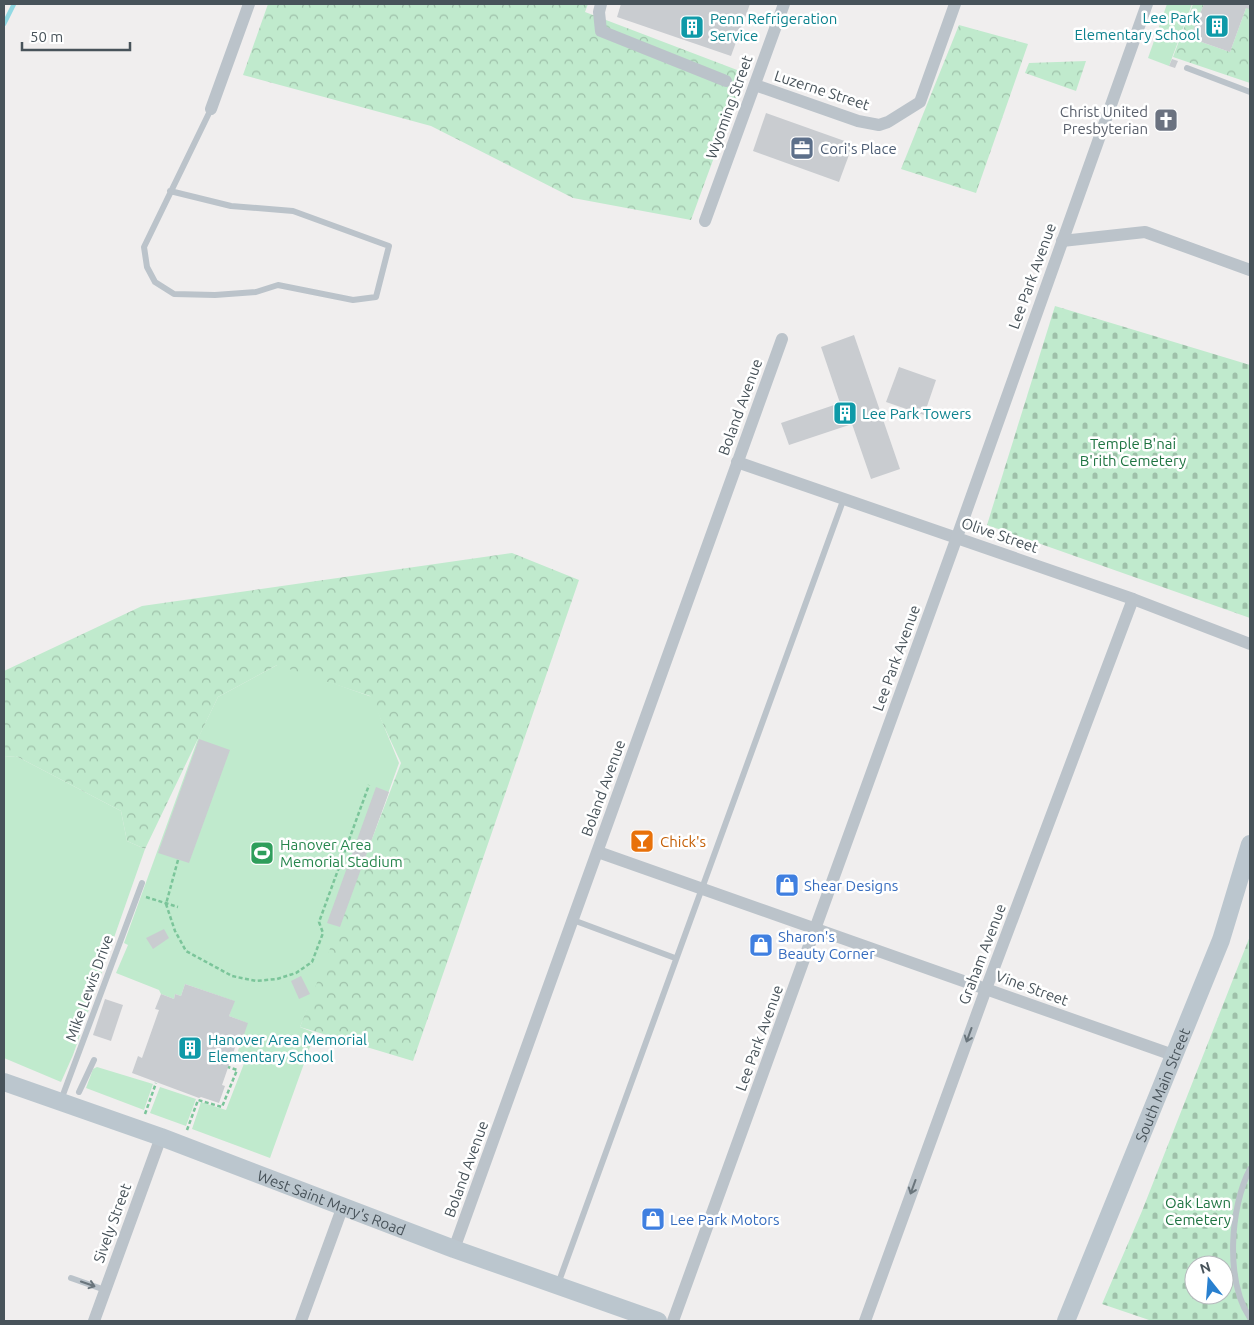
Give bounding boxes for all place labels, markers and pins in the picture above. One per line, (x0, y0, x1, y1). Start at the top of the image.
place label: Lee Park Elementary School (1074, 9, 1200, 43)
place label: Penn Refrigeration Service (710, 10, 837, 44)
building icon: Lee Park Elementary School (1204, 13, 1230, 39)
building icon: Penn Refrigeration Service (679, 14, 705, 40)
place label: Christ United Presbyterian (1060, 103, 1148, 137)
church icon: Christ United Presbyterian (1153, 107, 1179, 133)
office icon: Cori's Place (789, 135, 815, 161)
place label: Cori's Place (820, 140, 897, 157)
building icon: Lee Park Towers (832, 400, 858, 426)
place label: Lee Park Towers (862, 405, 971, 422)
bar icon: Chick's (629, 828, 655, 854)
place label: Chick's (660, 833, 706, 850)
place label: Hanover Area Memorial Stadium (280, 836, 403, 870)
sports icon: Hanover Area Memorial Stadium (249, 840, 275, 866)
shop icon: Shear Designs (774, 872, 800, 898)
place label: Shear Designs (804, 877, 898, 894)
place label: Sharon's Beauty Corner (778, 928, 875, 962)
shop icon: Sharon's Beauty Corner (748, 932, 774, 958)
place label: Hanover Area Memorial Elementary School (208, 1031, 367, 1065)
building icon: Hanover Area Memorial Elementary School (177, 1035, 203, 1061)
shop icon: Lee Park Motors (640, 1206, 666, 1232)
place label: Lee Park Motors (670, 1211, 780, 1228)

